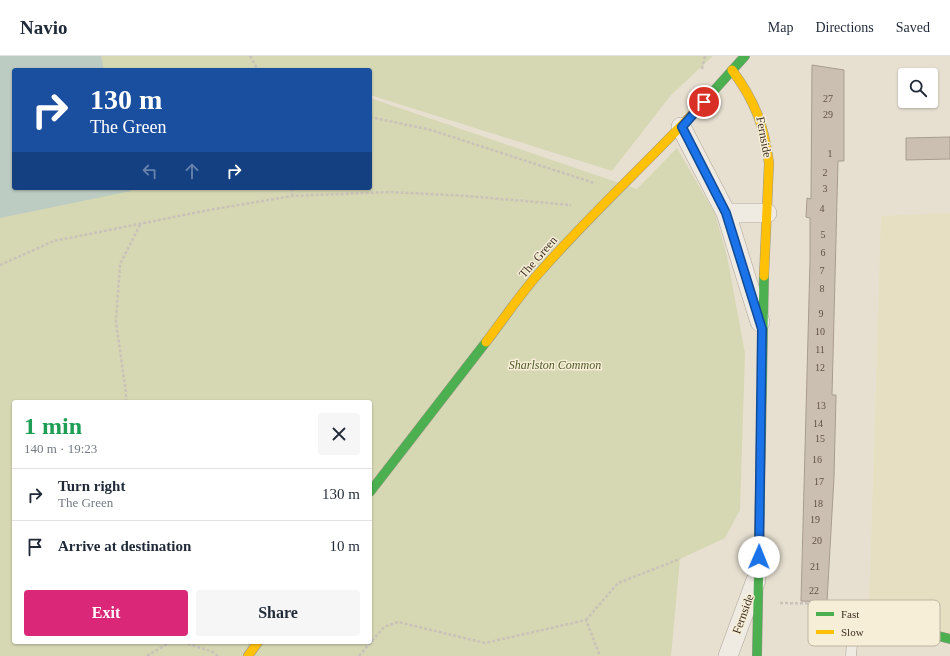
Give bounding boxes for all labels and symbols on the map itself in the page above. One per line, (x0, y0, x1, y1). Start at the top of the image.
pin (687, 85, 721, 119)
house number: 27 (823, 93, 833, 104)
house number: 29 (823, 109, 833, 120)
street label: Fernside (753, 115, 775, 159)
house number: 1 (828, 148, 833, 159)
house number: 2 (823, 167, 828, 178)
house number: 3 (823, 183, 828, 194)
house number: 4 (820, 203, 825, 214)
house number: 5 (821, 229, 826, 240)
street label: The Green (516, 233, 560, 281)
house number: 6 (821, 247, 826, 258)
house number: 7 (820, 265, 825, 276)
house number: 8 (820, 283, 825, 294)
house number: 9 (819, 308, 824, 319)
house number: 10 (815, 326, 825, 337)
house number: 11 (815, 344, 825, 355)
park label: Sharlston Common (509, 358, 601, 372)
house number: 12 (815, 362, 825, 373)
house number: 13 (816, 400, 826, 411)
house number: 14 (813, 418, 823, 429)
house number: 15 (815, 433, 825, 444)
house number: 16 (812, 454, 822, 465)
house number: 17 (814, 476, 824, 487)
house number: 18 (813, 498, 823, 509)
house number: 19 (810, 514, 820, 525)
house number: 20 (812, 535, 822, 546)
position arrow (738, 536, 780, 578)
house number: 21 (810, 561, 820, 572)
house number: 22 (809, 585, 819, 596)
street label: Fernside (729, 592, 757, 636)
legend (808, 600, 940, 646)
text: Fast (841, 608, 859, 620)
text: Slow (841, 626, 864, 638)

